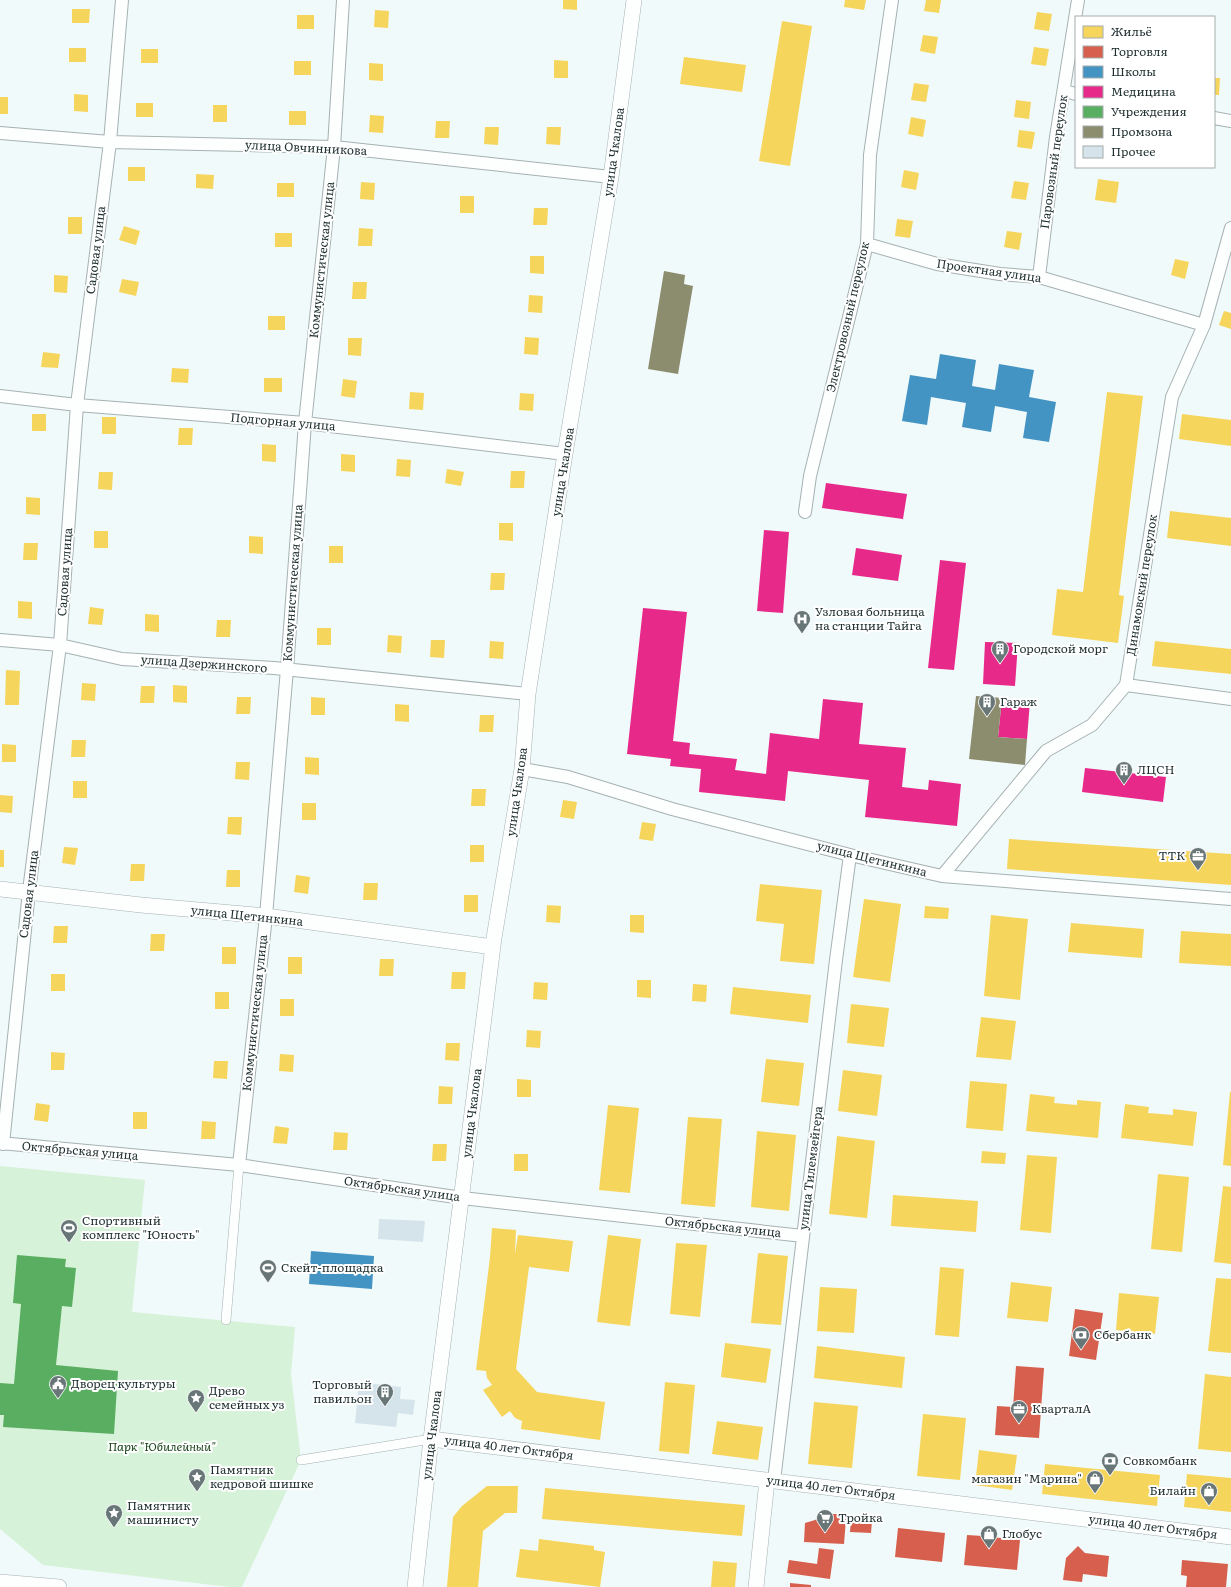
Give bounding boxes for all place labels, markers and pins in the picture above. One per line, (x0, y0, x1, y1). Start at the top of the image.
place label: Узловая больница на станции Тайга (815, 602, 925, 634)
hospital icon: Узловая больница на станции Тайга (792, 609, 812, 634)
building icon: Городской морг (990, 639, 1010, 664)
place label: Городской морг (1013, 639, 1108, 657)
building icon: Гараж (977, 692, 997, 717)
place label: Гараж (1000, 692, 1038, 710)
building icon: ЛЦСН (1114, 760, 1134, 785)
place label: ЛЦСН (1137, 760, 1175, 778)
place label: ТТК (1159, 846, 1185, 864)
office icon: ТТК (1188, 846, 1208, 871)
place label: Спортивный комплекс "Юность" (82, 1211, 200, 1243)
sports icon: Спортивный комплекс "Юность" (59, 1218, 79, 1243)
sports icon: Скейт-площадка (258, 1258, 278, 1283)
place label: Скейт-площадка (281, 1258, 384, 1276)
bank icon: Сбербанк (1071, 1325, 1091, 1350)
place label: Сбербанк (1094, 1325, 1151, 1343)
public building icon: Дворец культуры (48, 1374, 68, 1399)
place label: Дворец культуры (71, 1374, 176, 1392)
place label: Торговый павильон (312, 1375, 372, 1407)
place label: Древо семейных уз (209, 1381, 285, 1413)
building icon: Торговый павильон (375, 1382, 395, 1407)
place icon: Древо семейных уз (186, 1388, 206, 1413)
office icon: КварталА (1009, 1399, 1029, 1424)
place label: КварталА (1032, 1399, 1091, 1417)
bank icon: Совкомбанк (1100, 1451, 1120, 1476)
place label: Совкомбанк (1123, 1451, 1197, 1469)
place label: Памятник кедровой шишке (210, 1460, 314, 1492)
place icon: Памятник кедровой шишке (187, 1467, 207, 1492)
place label: магазин "Марина" (971, 1469, 1082, 1487)
shop icon: магазин "Марина" (1085, 1469, 1105, 1494)
place label: Билайн (1150, 1481, 1196, 1499)
shop icon: Билайн (1199, 1481, 1219, 1506)
place label: Памятник машинисту (127, 1496, 199, 1528)
place icon: Памятник машинисту (104, 1503, 124, 1528)
supermarket icon: Тройка (815, 1508, 835, 1533)
place label: Тройка (838, 1508, 883, 1526)
shop icon: Глобус (979, 1524, 999, 1549)
place label: Глобус (1002, 1524, 1042, 1542)

